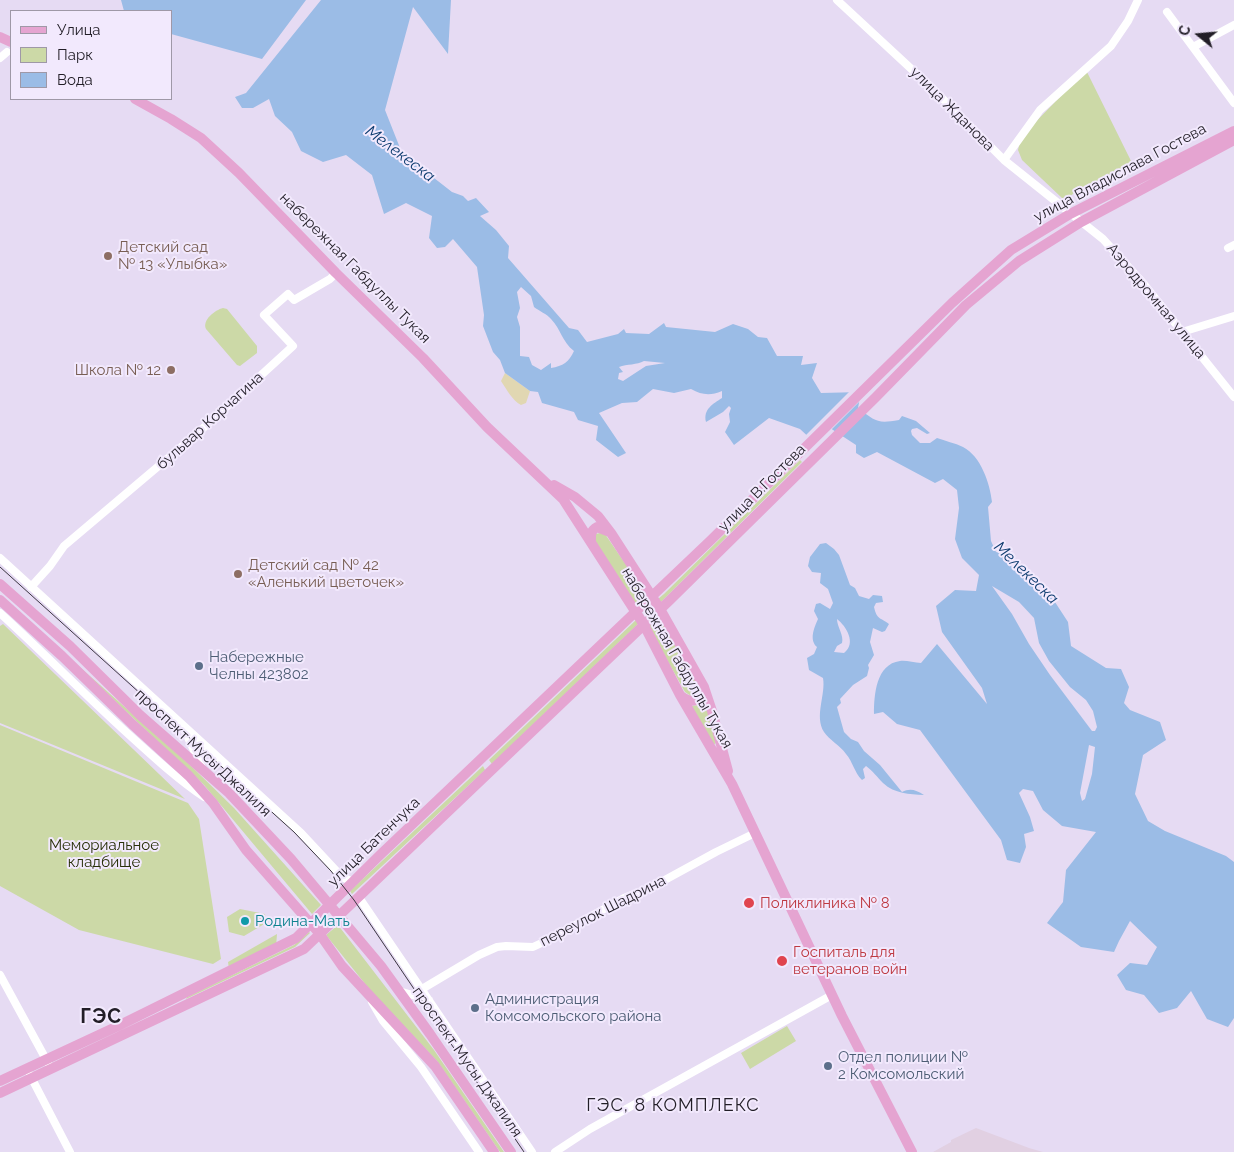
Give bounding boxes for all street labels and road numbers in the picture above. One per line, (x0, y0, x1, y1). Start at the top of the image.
street label: улица Жданова (906, 63, 998, 155)
street label: улица Владислава Гостева (1031, 120, 1209, 226)
street label: набережная Габдуллы Тукая (276, 189, 434, 347)
street label: Аэродромная улица (1103, 240, 1209, 362)
street label: бульвар Корчагина (153, 368, 267, 474)
street label: улица В.Гостева (715, 441, 809, 535)
street label: набережная Габдуллы Тукая (618, 564, 736, 752)
street label: проспект Мусы Джалиля (131, 685, 275, 821)
street label: улица Батенчука (324, 794, 424, 890)
street label: переулок Шадрина (537, 872, 669, 950)
street label: проспект Мусы Джалиля (408, 983, 526, 1141)

